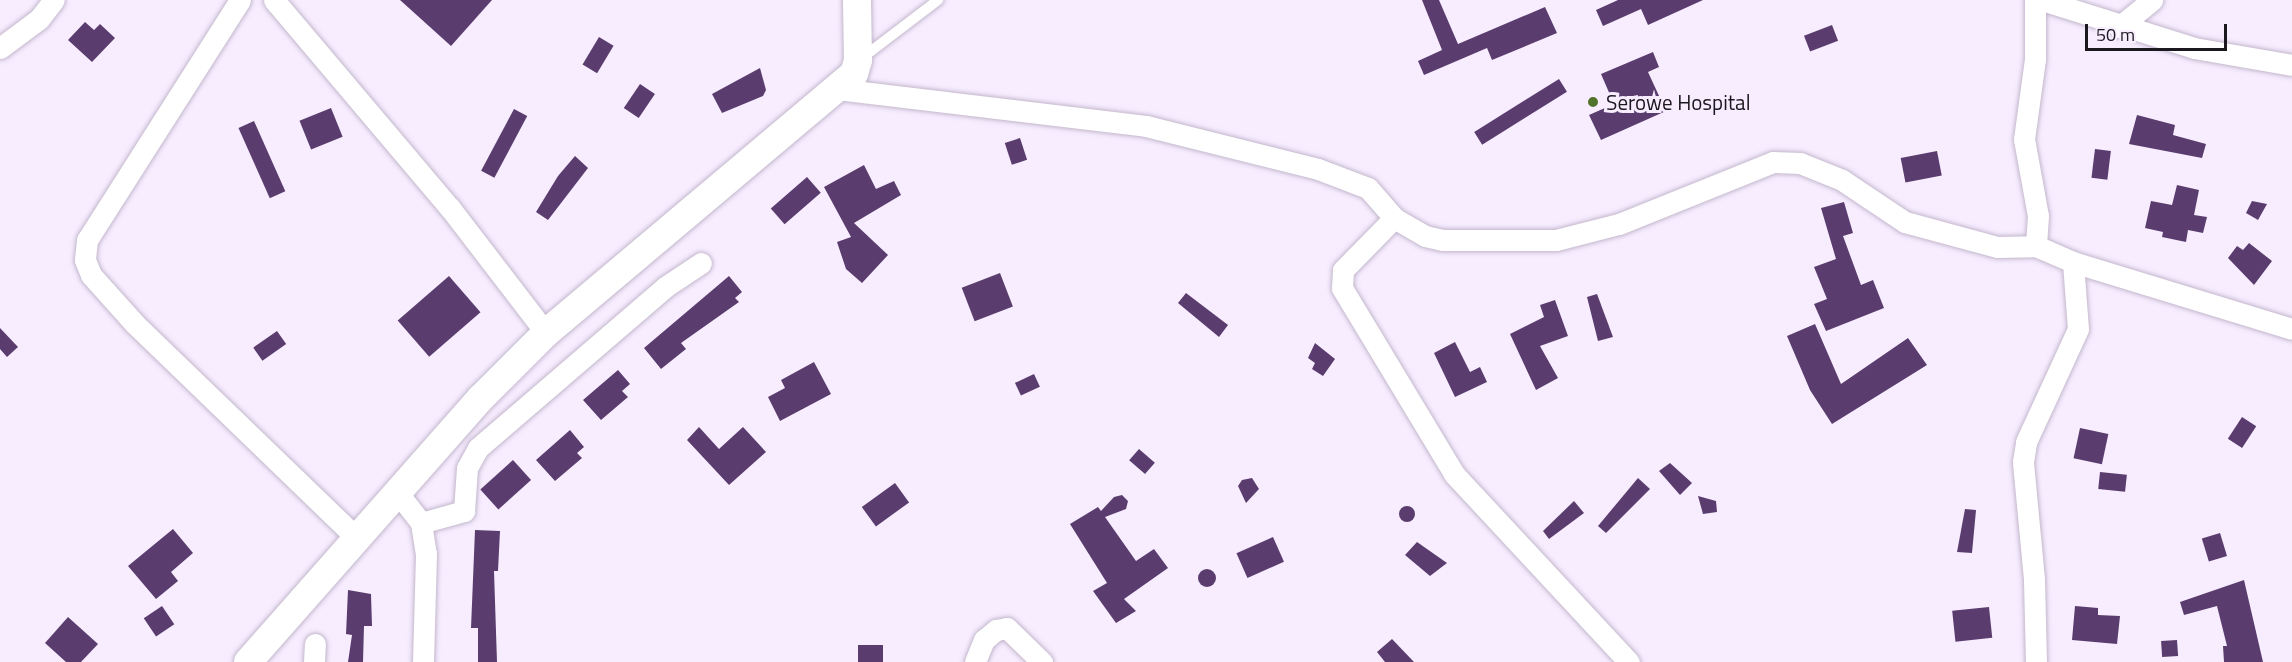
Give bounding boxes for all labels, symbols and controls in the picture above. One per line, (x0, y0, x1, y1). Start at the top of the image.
scale bar (2088, 12, 2230, 50)
text: 50 m (2096, 21, 2135, 48)
place label: Serowe Hospital (1606, 89, 1750, 115)
marker: Serowe Hospital (1584, 93, 1602, 111)

